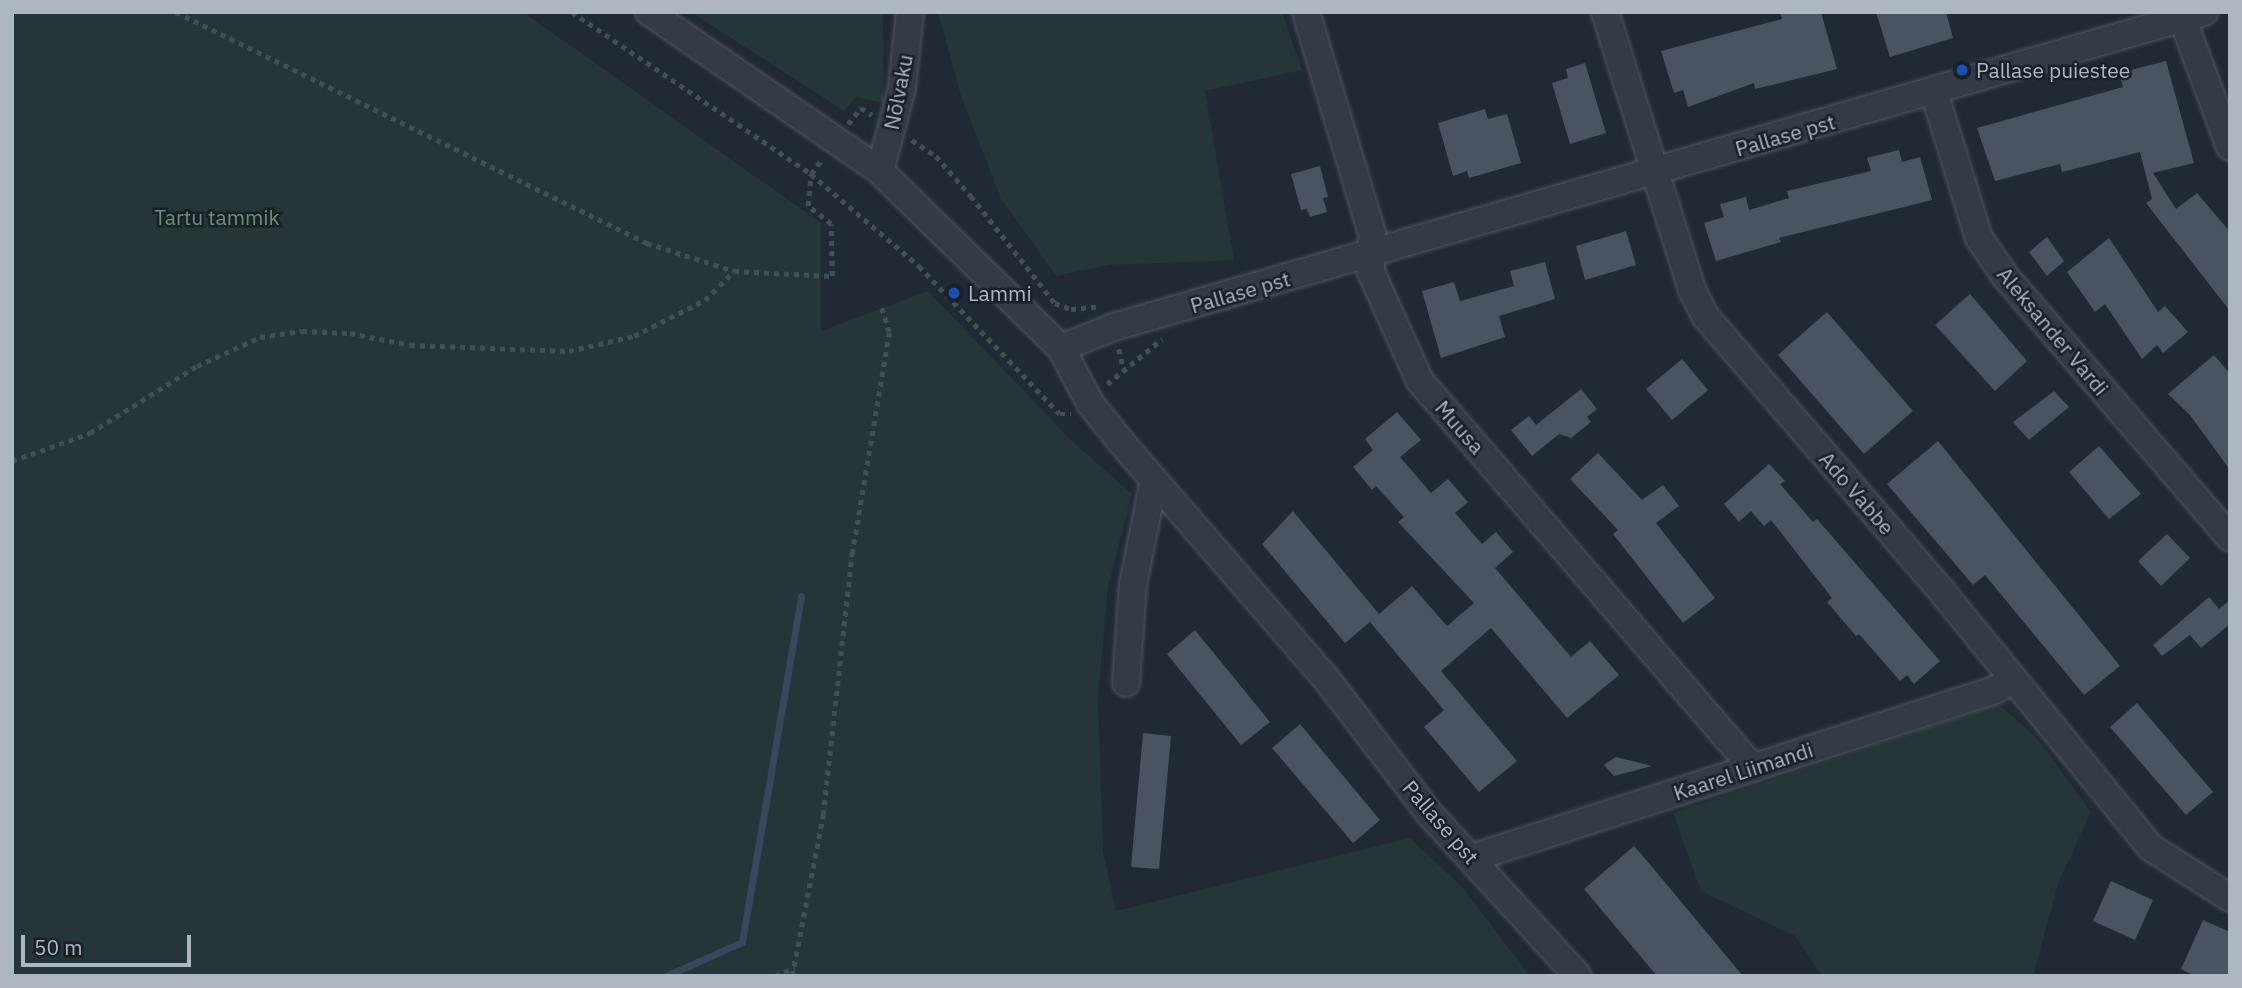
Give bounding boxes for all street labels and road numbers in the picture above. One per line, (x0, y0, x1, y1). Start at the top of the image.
street label: Nõlvaku (878, 52, 918, 132)
street label: Pallase pst (1732, 109, 1838, 161)
street label: Aleksander Vardi (1992, 262, 2114, 400)
street label: Pallase pst (1187, 266, 1293, 318)
street label: Muusa (1430, 395, 1490, 459)
street label: Ado Vabbe (1814, 446, 1900, 540)
street label: Kaarel Liimandi (1670, 737, 1816, 805)
street label: Pallase pst (1398, 775, 1484, 869)

